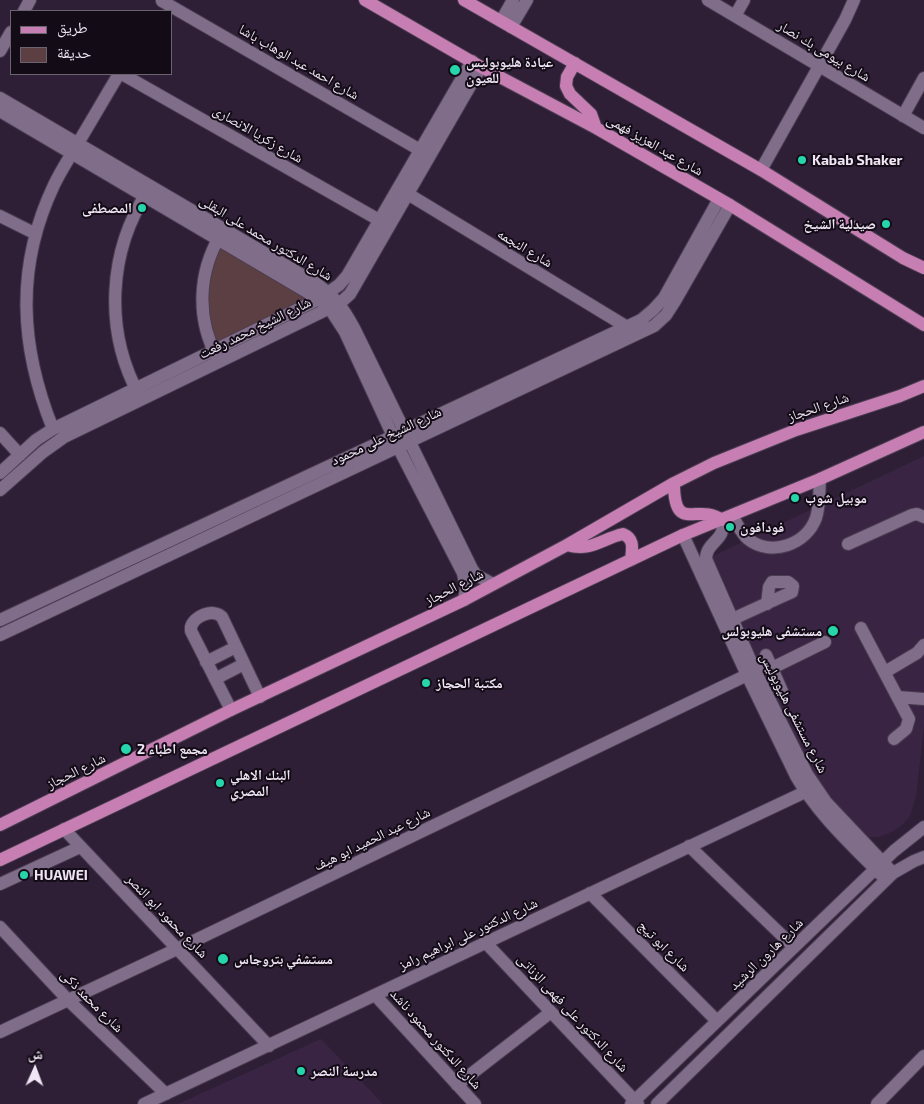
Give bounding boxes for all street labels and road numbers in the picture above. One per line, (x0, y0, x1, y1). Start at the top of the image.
street label: شارع بيومى بك نصار (775, 17, 873, 85)
street label: شارع احمد عبد الوهاب باشا (236, 21, 362, 103)
street label: شارع زكريا الانصارى (210, 101, 306, 167)
street label: شارع عبد العزيز فهمى (604, 111, 706, 179)
street label: شارع الدكتور محمد على البقلى (197, 192, 335, 284)
street label: شارع النجمه (494, 225, 556, 271)
street label: شارع الشيخ محمد رفعت (196, 294, 314, 362)
street label: شارع الحجاز (785, 389, 851, 425)
street label: شارع الشيخ على محمود (328, 403, 444, 469)
street label: شارع الحجاز (422, 565, 486, 609)
street label: شارع مستشفى هليوبوليس (756, 650, 832, 776)
street label: شارع الحجاز (44, 750, 108, 792)
street label: شارع عبد الحميد ابو هيف (311, 804, 433, 874)
street label: شارع محمود ابو النصر (123, 870, 211, 962)
street label: شارع الدكتور على ابراهيم رامز (396, 894, 540, 974)
street label: شارع هارون الرشيد (725, 914, 807, 994)
street label: شارع ابو تيج (635, 917, 693, 975)
street label: شارع الدكتور على فهمى الزناتى (514, 950, 632, 1076)
street label: شارع محمد ذكى (57, 966, 127, 1036)
street label: شارع الدكتور محمود ناشد (387, 986, 485, 1092)

